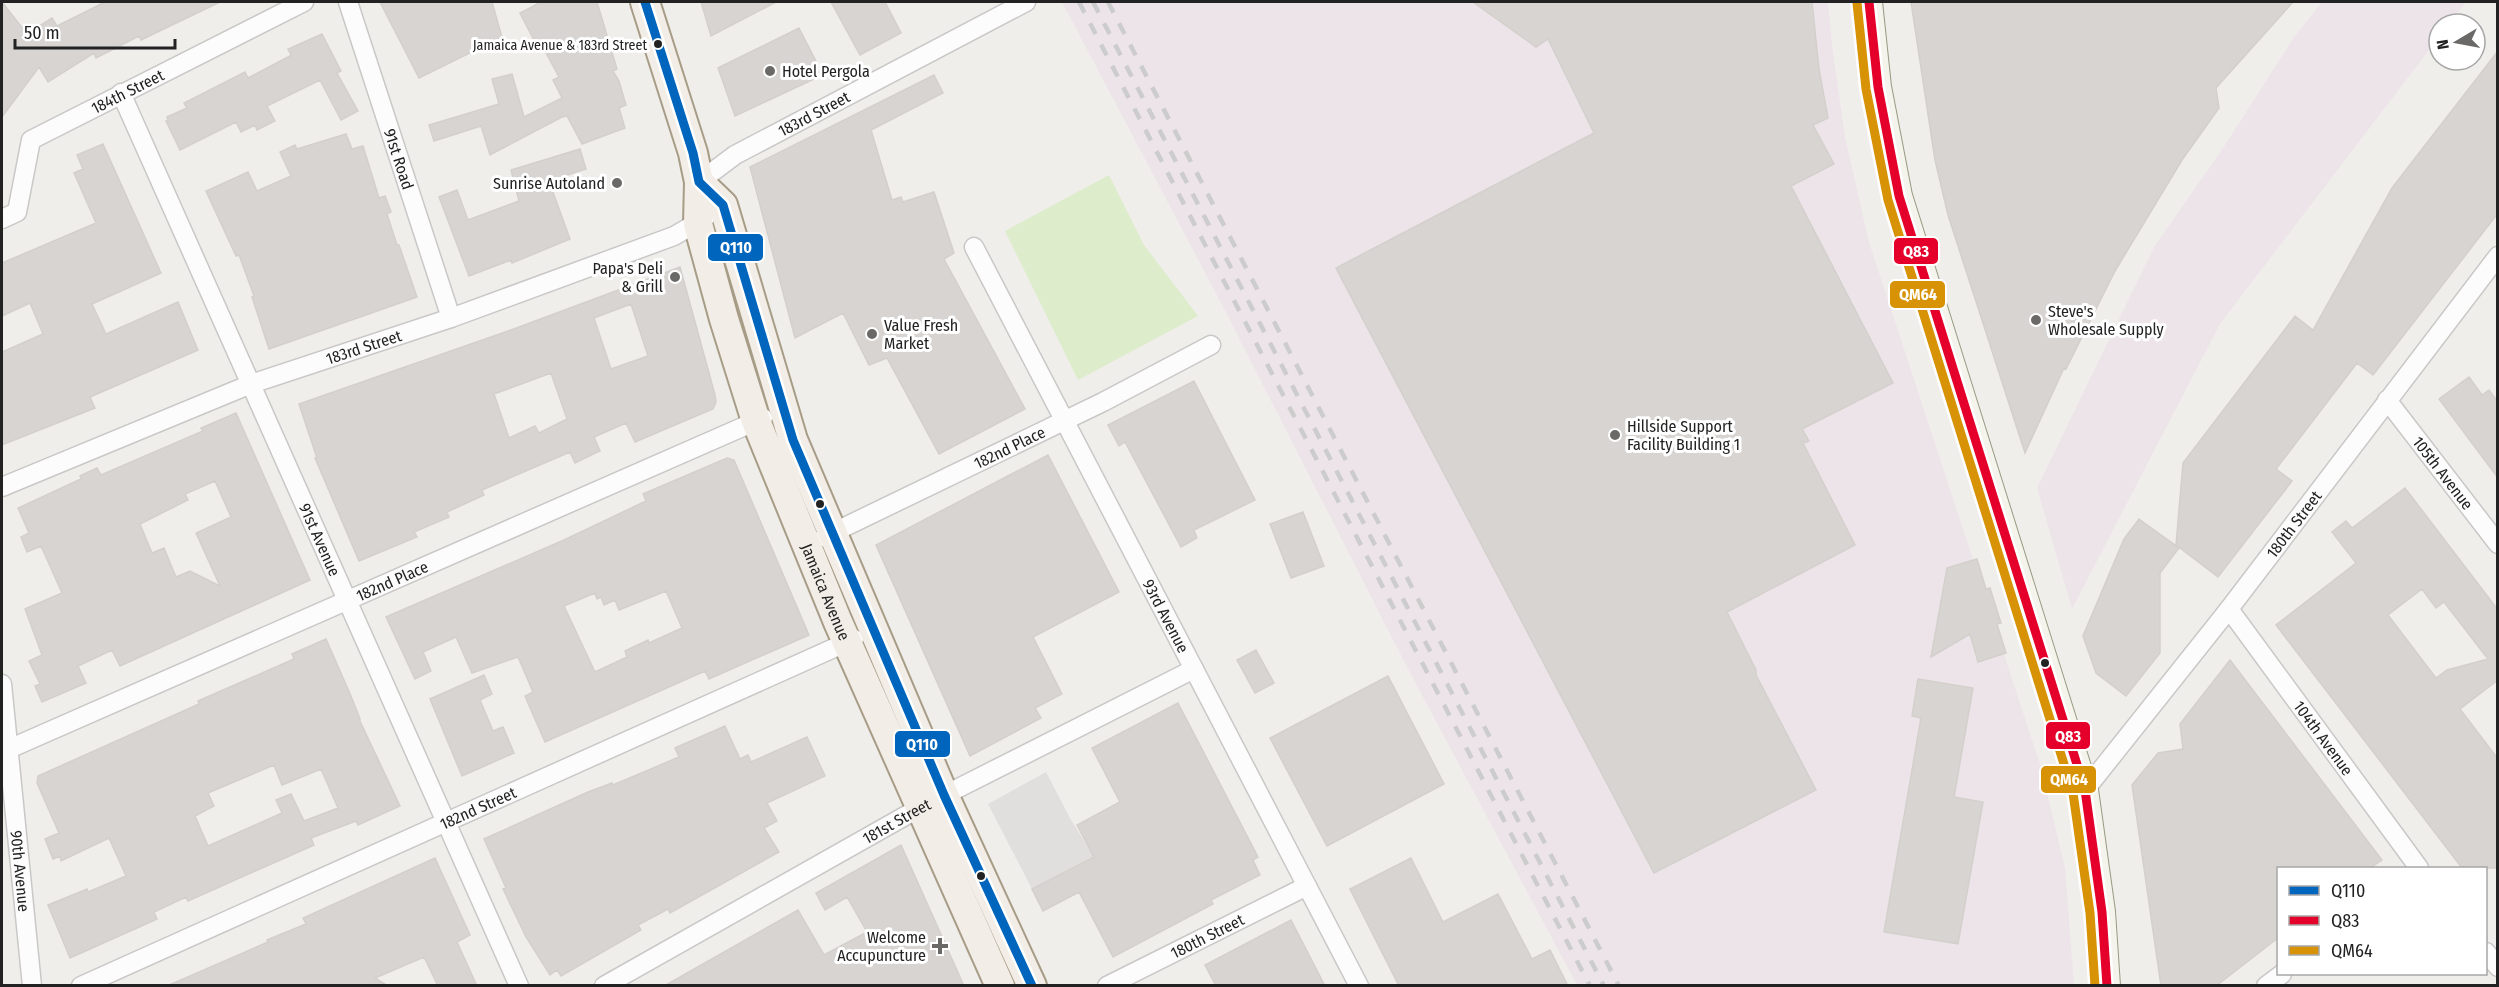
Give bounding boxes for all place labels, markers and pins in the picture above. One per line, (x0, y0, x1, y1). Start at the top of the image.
place label: Jamaica Avenue & 183rd Street (473, 37, 647, 54)
marker: Jamaica Avenue & 183rd Street (652, 38, 664, 50)
place label: Hotel Pergola (782, 62, 870, 81)
marker: Hotel Pergola (763, 64, 777, 78)
place label: Sunrise Autoland (493, 174, 605, 193)
marker: Sunrise Autoland (610, 176, 624, 190)
place label: Papa's Deli & Grill (592, 259, 663, 296)
marker: Papa's Deli & Grill (668, 270, 682, 284)
place label: Steve's Wholesale Supply (2048, 302, 2164, 339)
marker: Steve's Wholesale Supply (2029, 313, 2043, 327)
place label: Value Fresh Market (884, 316, 958, 353)
marker: Value Fresh Market (865, 327, 879, 341)
place label: Hillside Support Facility Building 1 (1627, 417, 1740, 454)
marker: Hillside Support Facility Building 1 (1608, 428, 1622, 442)
unlabelled marker (814, 498, 826, 510)
unlabelled marker (2039, 657, 2051, 669)
unlabelled marker (975, 870, 987, 882)
place label: Welcome Accupuncture (837, 928, 926, 965)
marker: Welcome Accupuncture (931, 937, 949, 955)

